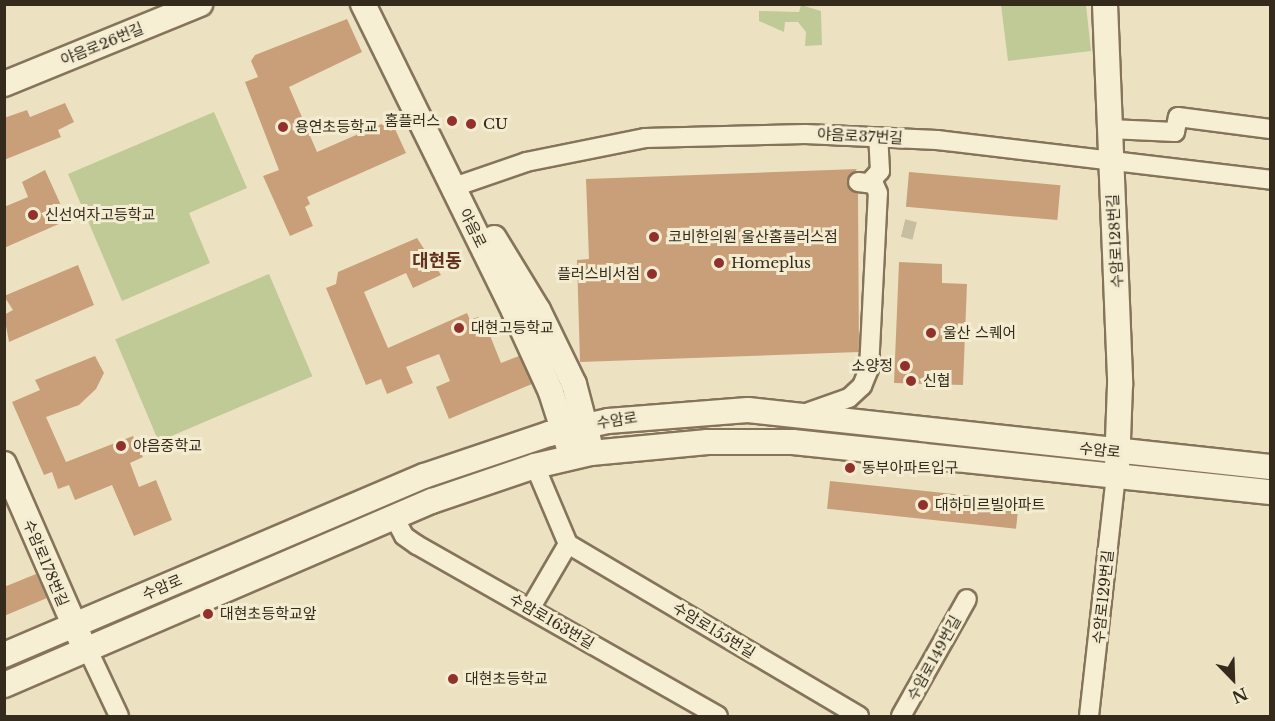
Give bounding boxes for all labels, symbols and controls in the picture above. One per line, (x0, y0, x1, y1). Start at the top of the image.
street label: 야음로26번길 (58, 19, 146, 69)
place label: 홈플러스 (385, 112, 440, 130)
marker: 홈플러스 (445, 114, 459, 128)
place label: CU (483, 115, 508, 133)
marker: CU (464, 117, 478, 131)
place label: 용연초등학교 (295, 118, 378, 136)
marker: 용연초등학교 (276, 120, 290, 134)
street label: 야음로37번길 (817, 125, 903, 147)
street label: 수암로128번길 (1104, 194, 1126, 288)
street label: 야음로 (456, 205, 490, 251)
place label: 신선여자고등학교 (45, 206, 155, 224)
marker: 신선여자고등학교 (26, 208, 40, 222)
marker: 코비한의원 울산홈플러스점 (645, 228, 663, 246)
place label: 코비한의원 울산홈플러스점 (668, 228, 838, 246)
district label: 대현동 (412, 250, 462, 272)
place label: Homeplus (731, 254, 811, 272)
marker: Homeplus (712, 256, 726, 270)
place label: 플러스비서점 (557, 265, 640, 283)
marker: 플러스비서점 (645, 267, 659, 281)
place label: 대현고등학교 (471, 319, 554, 337)
marker: 대현고등학교 (452, 321, 466, 335)
place label: 울산 스퀘어 (943, 324, 1016, 342)
marker: 울산 스퀘어 (924, 326, 938, 340)
place label: 소양정 (852, 357, 893, 375)
marker: 소양정 (898, 359, 912, 373)
place label: 신협 (923, 372, 951, 390)
marker: 신협 (904, 374, 918, 388)
street label: 수암로 (595, 408, 639, 432)
place label: 야음중학교 (133, 437, 202, 455)
marker: 야음중학교 (114, 439, 128, 453)
street label: 수암로 (1078, 439, 1122, 461)
place label: 동부아파트입구 (862, 459, 959, 477)
marker: 동부아파트입구 (843, 461, 857, 475)
place label: 대하미르빌아파트 (935, 496, 1045, 514)
marker: 대하미르빌아파트 (916, 498, 930, 512)
street label: 수암로178번길 (20, 517, 72, 609)
street label: 수암로129번길 (1089, 549, 1117, 645)
street label: 수암로 (139, 571, 185, 603)
street label: 수암로163번길 (507, 590, 597, 652)
street label: 수암로155번길 (670, 598, 758, 662)
place label: 대현초등학교앞 (220, 605, 317, 623)
marker: 대현초등학교앞 (201, 607, 215, 621)
street label: 수암로149번길 (903, 612, 965, 704)
north arrow (1203, 649, 1263, 709)
place label: 대현초등학교 (465, 670, 548, 688)
marker: 대현초등학교 (446, 672, 460, 686)
text: N (1229, 683, 1251, 708)

